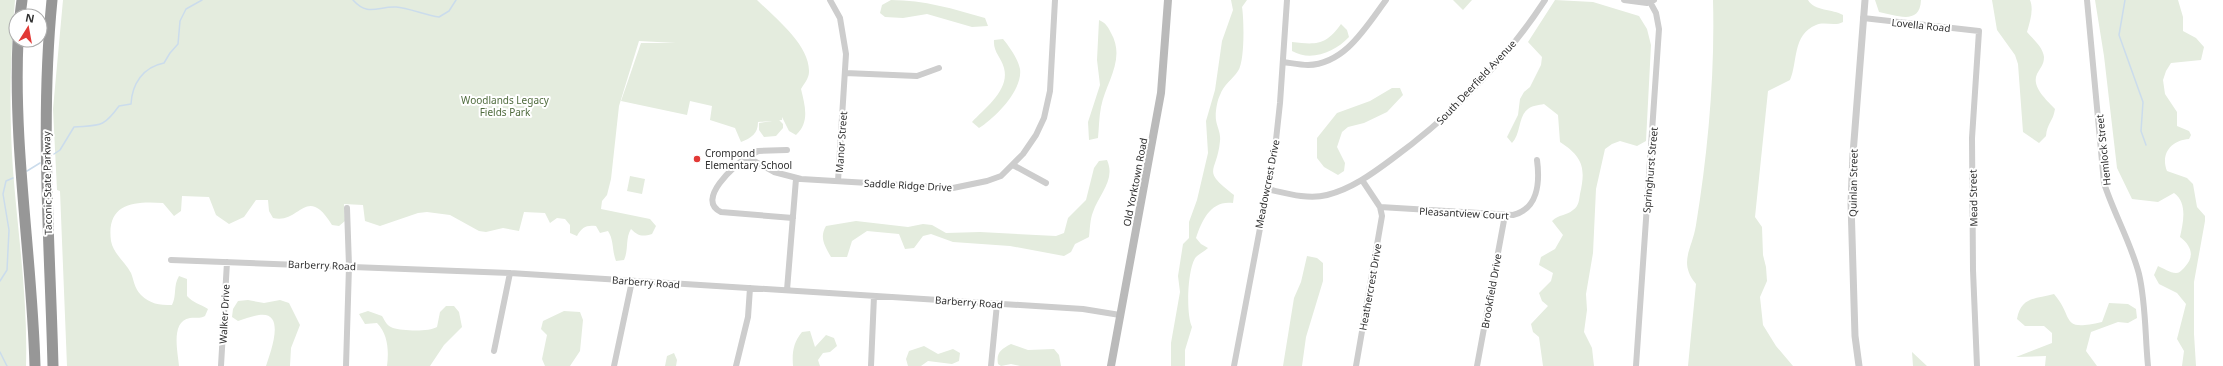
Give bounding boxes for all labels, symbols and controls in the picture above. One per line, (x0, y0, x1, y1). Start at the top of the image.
north arrow (8, 8, 48, 48)
text: N (24, 9, 36, 26)
street label: Lovella Road (1891, 15, 1951, 35)
street label: South Deerfield Avenue (1433, 36, 1519, 127)
park label: Woodlands Legacy Fields Park (461, 93, 550, 119)
street label: Manor Street (832, 110, 850, 173)
street label: Hemlock Street (2092, 113, 2114, 186)
street label: Springhurst Street (1639, 126, 1661, 213)
street label: Taconic State Parkway (39, 130, 55, 235)
street label: Old Yorktown Road (1120, 137, 1150, 227)
street label: Meadowcrest Drive (1252, 138, 1283, 230)
place label: Crompond Elementary School (705, 146, 792, 172)
street label: Quinlan Street (1845, 149, 1861, 217)
marker: Crompond Elementary School (692, 154, 702, 164)
street label: Mead Street (1965, 169, 1980, 227)
street label: Saddle Ridge Drive (864, 176, 953, 194)
street label: Pleasantview Court (1419, 204, 1510, 222)
street label: Heathercrest Drive (1355, 242, 1385, 332)
street label: Brookfield Drive (1478, 252, 1505, 329)
street label: Barberry Road (288, 257, 356, 273)
street label: Barberry Road (612, 273, 680, 291)
street label: Walker Drive (215, 283, 233, 344)
street label: Barberry Road (935, 293, 1003, 311)

